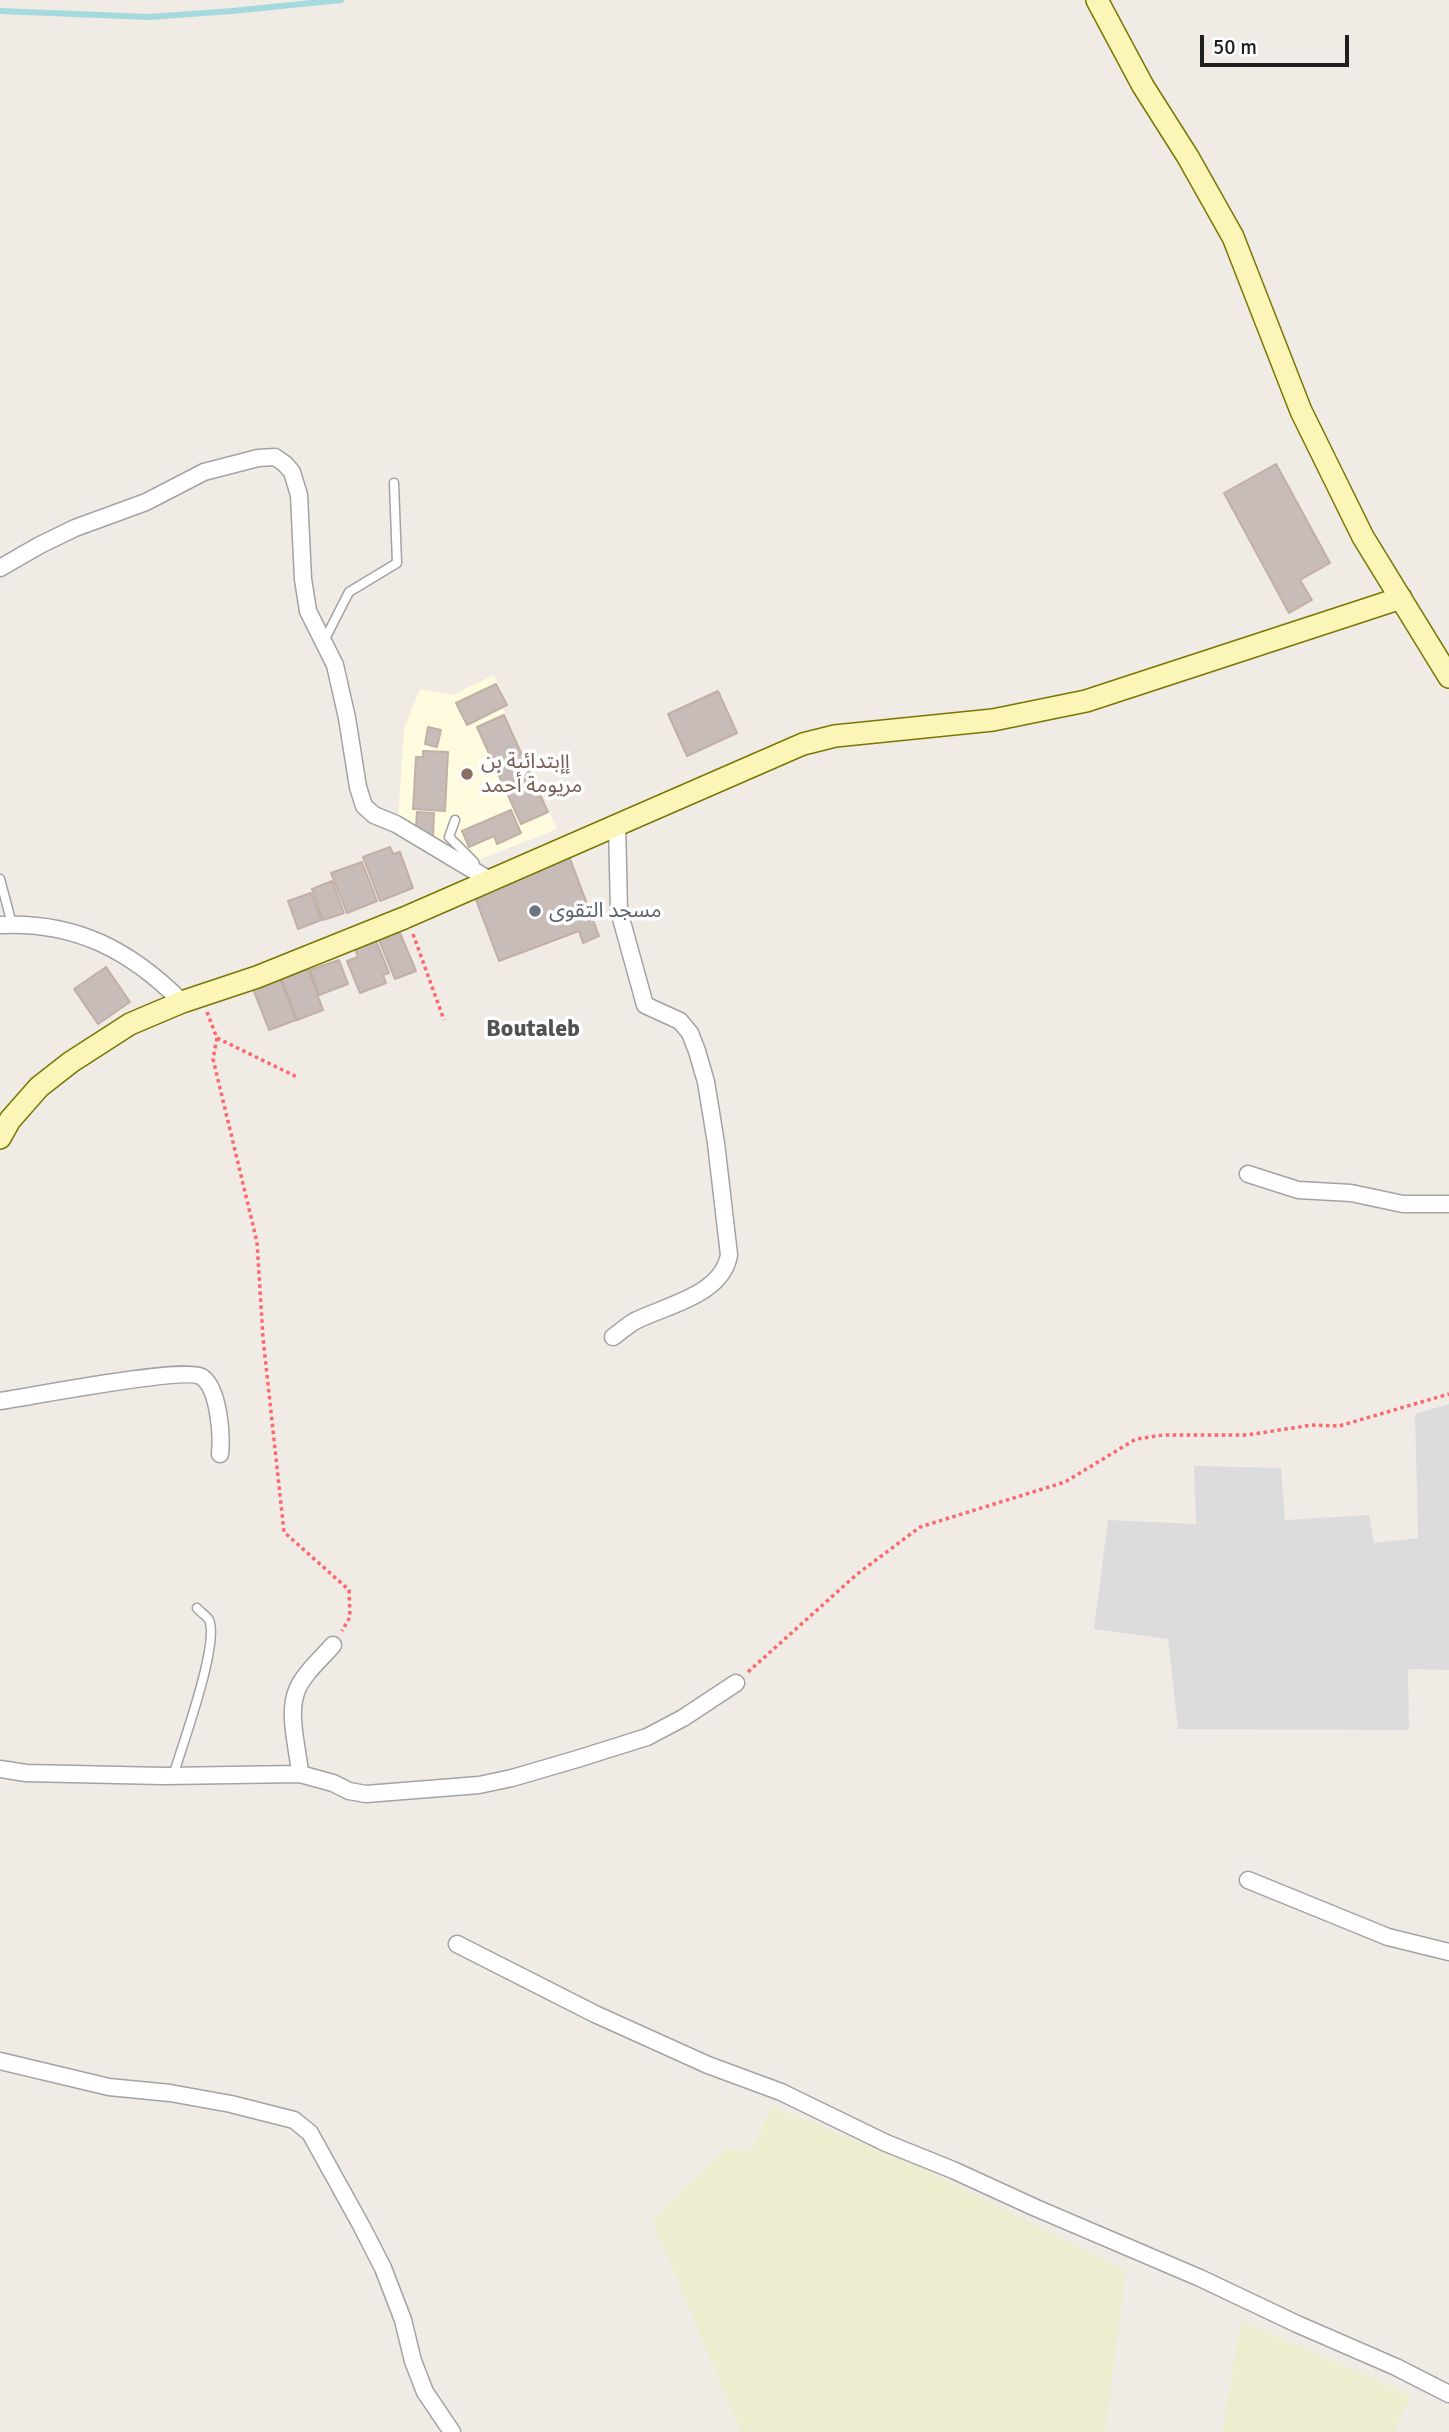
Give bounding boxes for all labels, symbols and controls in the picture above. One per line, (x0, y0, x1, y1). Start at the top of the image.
scale bar (1204, 21, 1353, 65)
text: 50 m (1213, 34, 1257, 60)
place label: إإبتدائية بن مريومة أحمد (481, 749, 582, 799)
marker: إإبتدائية بن مريومة أحمد (459, 766, 475, 782)
place label: مسجد التقوى (549, 898, 662, 924)
marker: مسجد التقوى (527, 903, 543, 919)
district label: Boutaleb (486, 1016, 580, 1044)

